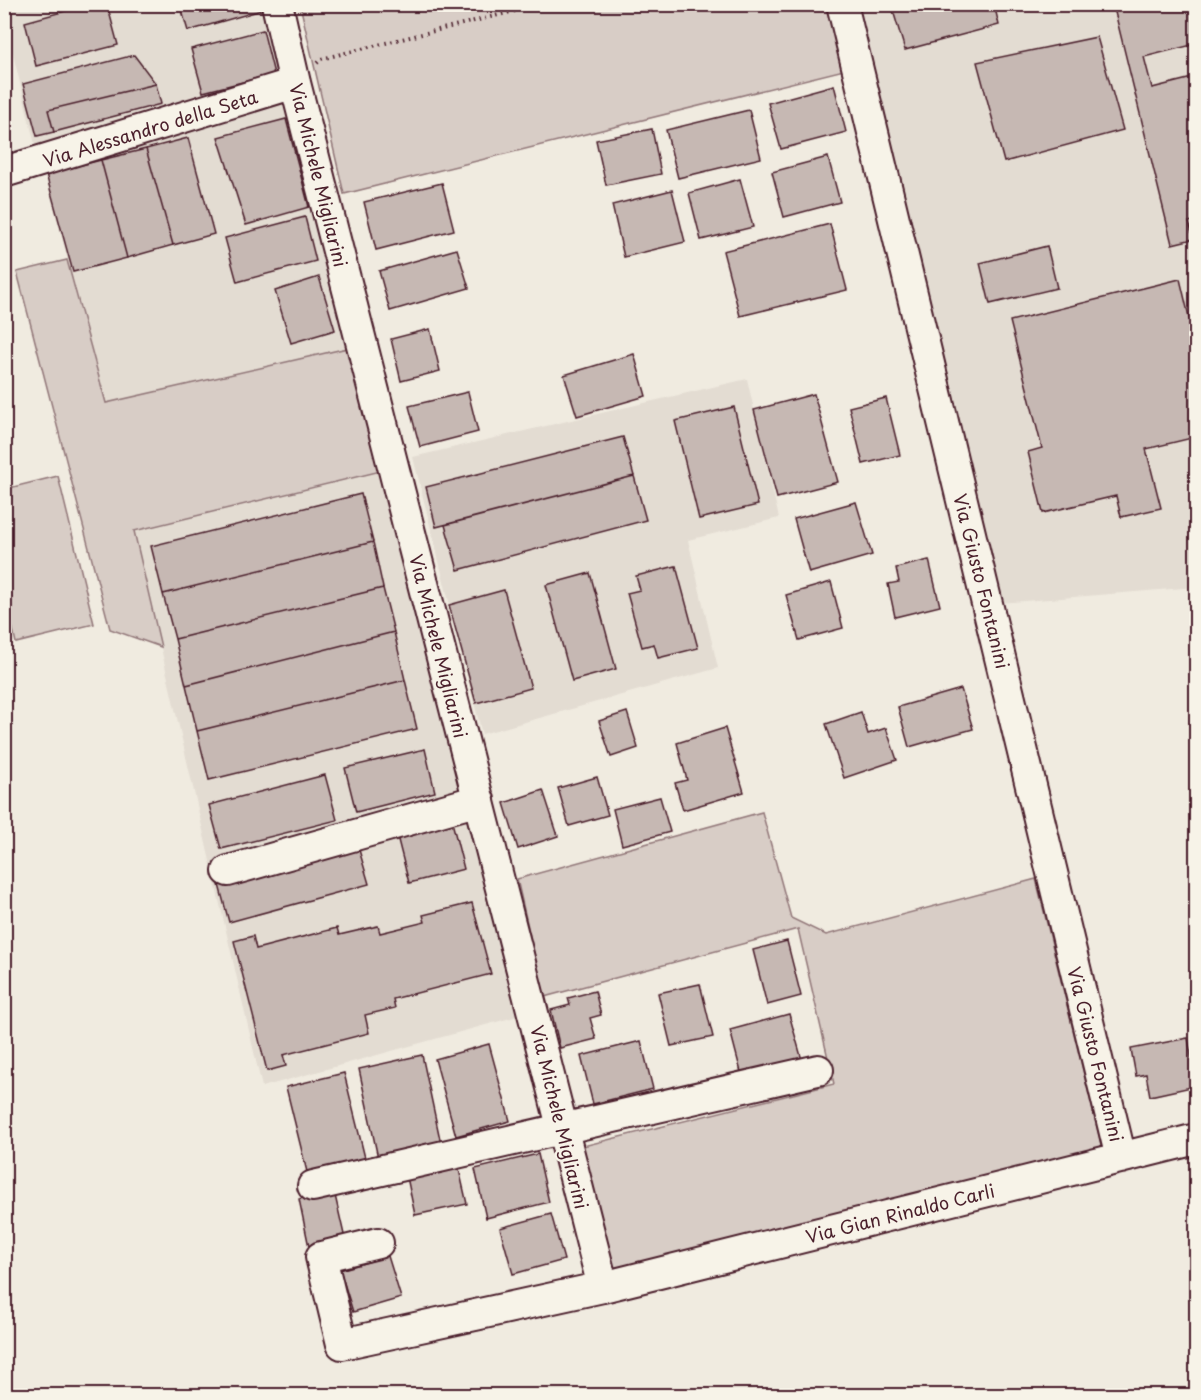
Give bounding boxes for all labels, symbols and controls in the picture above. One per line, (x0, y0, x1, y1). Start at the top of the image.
street label: Via Michele Migliarini (283, 80, 355, 270)
street label: Via Alessandro della Seta (39, 82, 261, 174)
street label: Via Giusto Fontanini (947, 491, 1017, 671)
street label: Via Michele Migliarini (403, 551, 475, 741)
street label: Via Giusto Fontanini (1061, 964, 1131, 1144)
street label: Via Michele Migliarini (524, 1022, 596, 1212)
street label: Via Gian Rinaldo Carli (803, 1176, 997, 1250)

